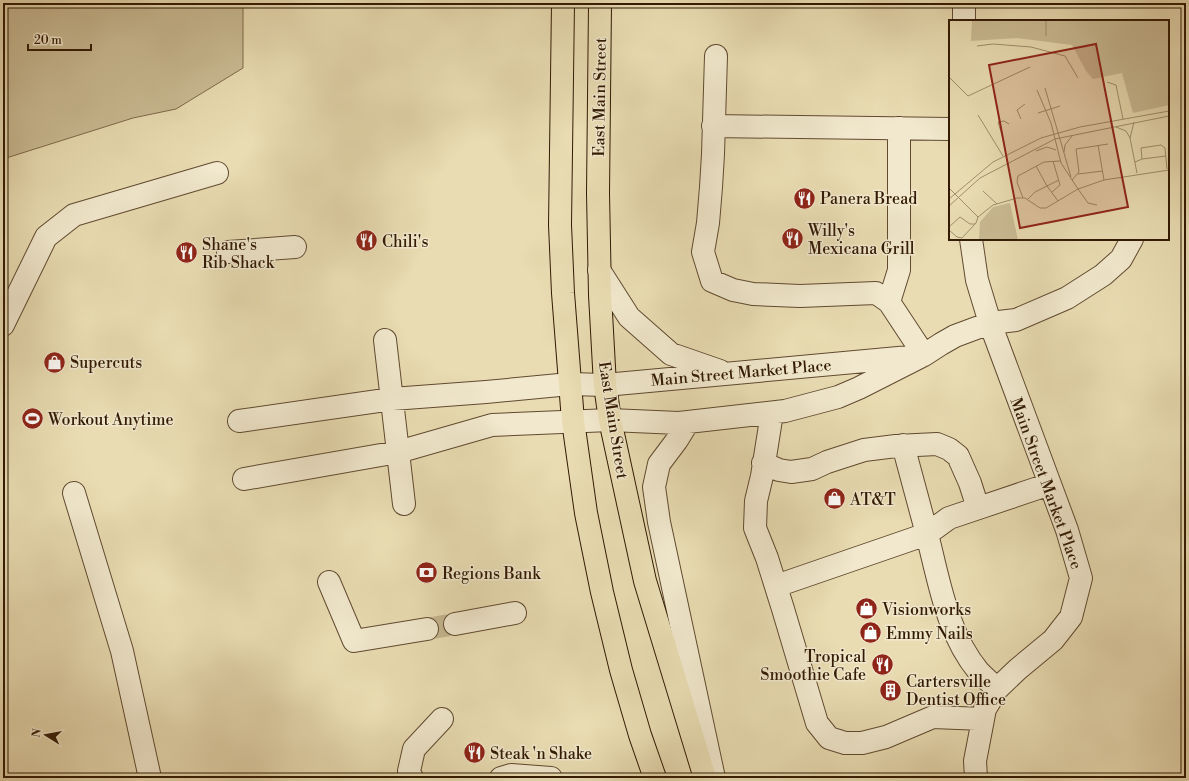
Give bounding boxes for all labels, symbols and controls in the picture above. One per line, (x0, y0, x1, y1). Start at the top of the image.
inset map (949, 20, 1169, 240)
scale bar (28, 26, 91, 52)
text: 20 m (34, 33, 62, 48)
street label: East Main Street (589, 37, 611, 157)
restaurant icon: Panera Bread (792, 185, 818, 211)
place label: Panera Bread (820, 189, 917, 209)
place label: Willy's Mexicana Grill (807, 221, 915, 259)
restaurant icon: Willy's Mexicana Grill (780, 226, 806, 252)
restaurant icon: Chili's (353, 228, 379, 254)
place label: Chili's (382, 232, 428, 252)
place label: Shane's Rib Shack (202, 235, 276, 273)
restaurant icon: Shane's Rib Shack (174, 240, 200, 266)
shop icon: Supercuts (41, 349, 67, 375)
place label: Supercuts (70, 353, 142, 373)
street label: Main Street Market Place (650, 355, 832, 391)
street label: East Main Street (594, 360, 632, 481)
street label: Main Street Market Place (1006, 395, 1086, 572)
sports icon: Workout Anytime (20, 406, 46, 432)
place label: Workout Anytime (47, 410, 174, 430)
shop icon: AT&T (822, 486, 848, 512)
place label: AT&T (849, 490, 896, 510)
bank icon: Regions Bank (413, 560, 439, 586)
place label: Regions Bank (442, 564, 542, 584)
shop icon: Visionworks (853, 596, 879, 622)
place label: Visionworks (881, 600, 971, 620)
shop icon: Emmy Nails (858, 620, 884, 646)
place label: Emmy Nails (886, 624, 973, 644)
place label: Tropical Smoothie Cafe (760, 647, 866, 685)
restaurant icon: Tropical Smoothie Cafe (869, 652, 895, 678)
place label: Cartersville Dentist Office (906, 672, 1006, 710)
building icon: Cartersville Dentist Office (877, 677, 903, 703)
north arrow (26, 715, 66, 755)
text: N (29, 727, 45, 739)
restaurant icon: Steak 'n Shake (461, 740, 487, 766)
place label: Steak 'n Shake (490, 744, 592, 764)

